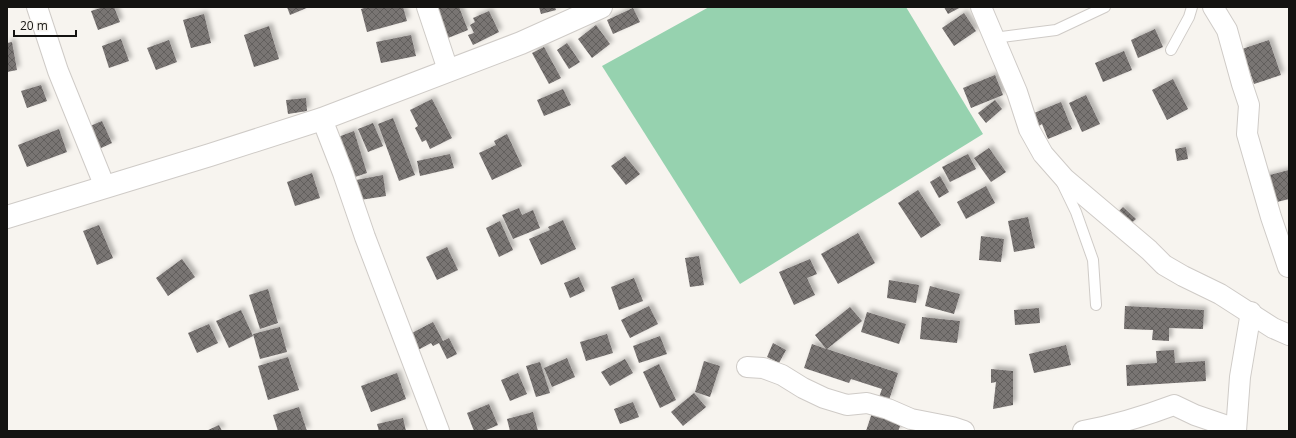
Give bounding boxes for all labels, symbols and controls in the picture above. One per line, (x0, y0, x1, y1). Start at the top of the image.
scale bar (14, 12, 76, 38)
text: 20 m (20, 17, 48, 34)

